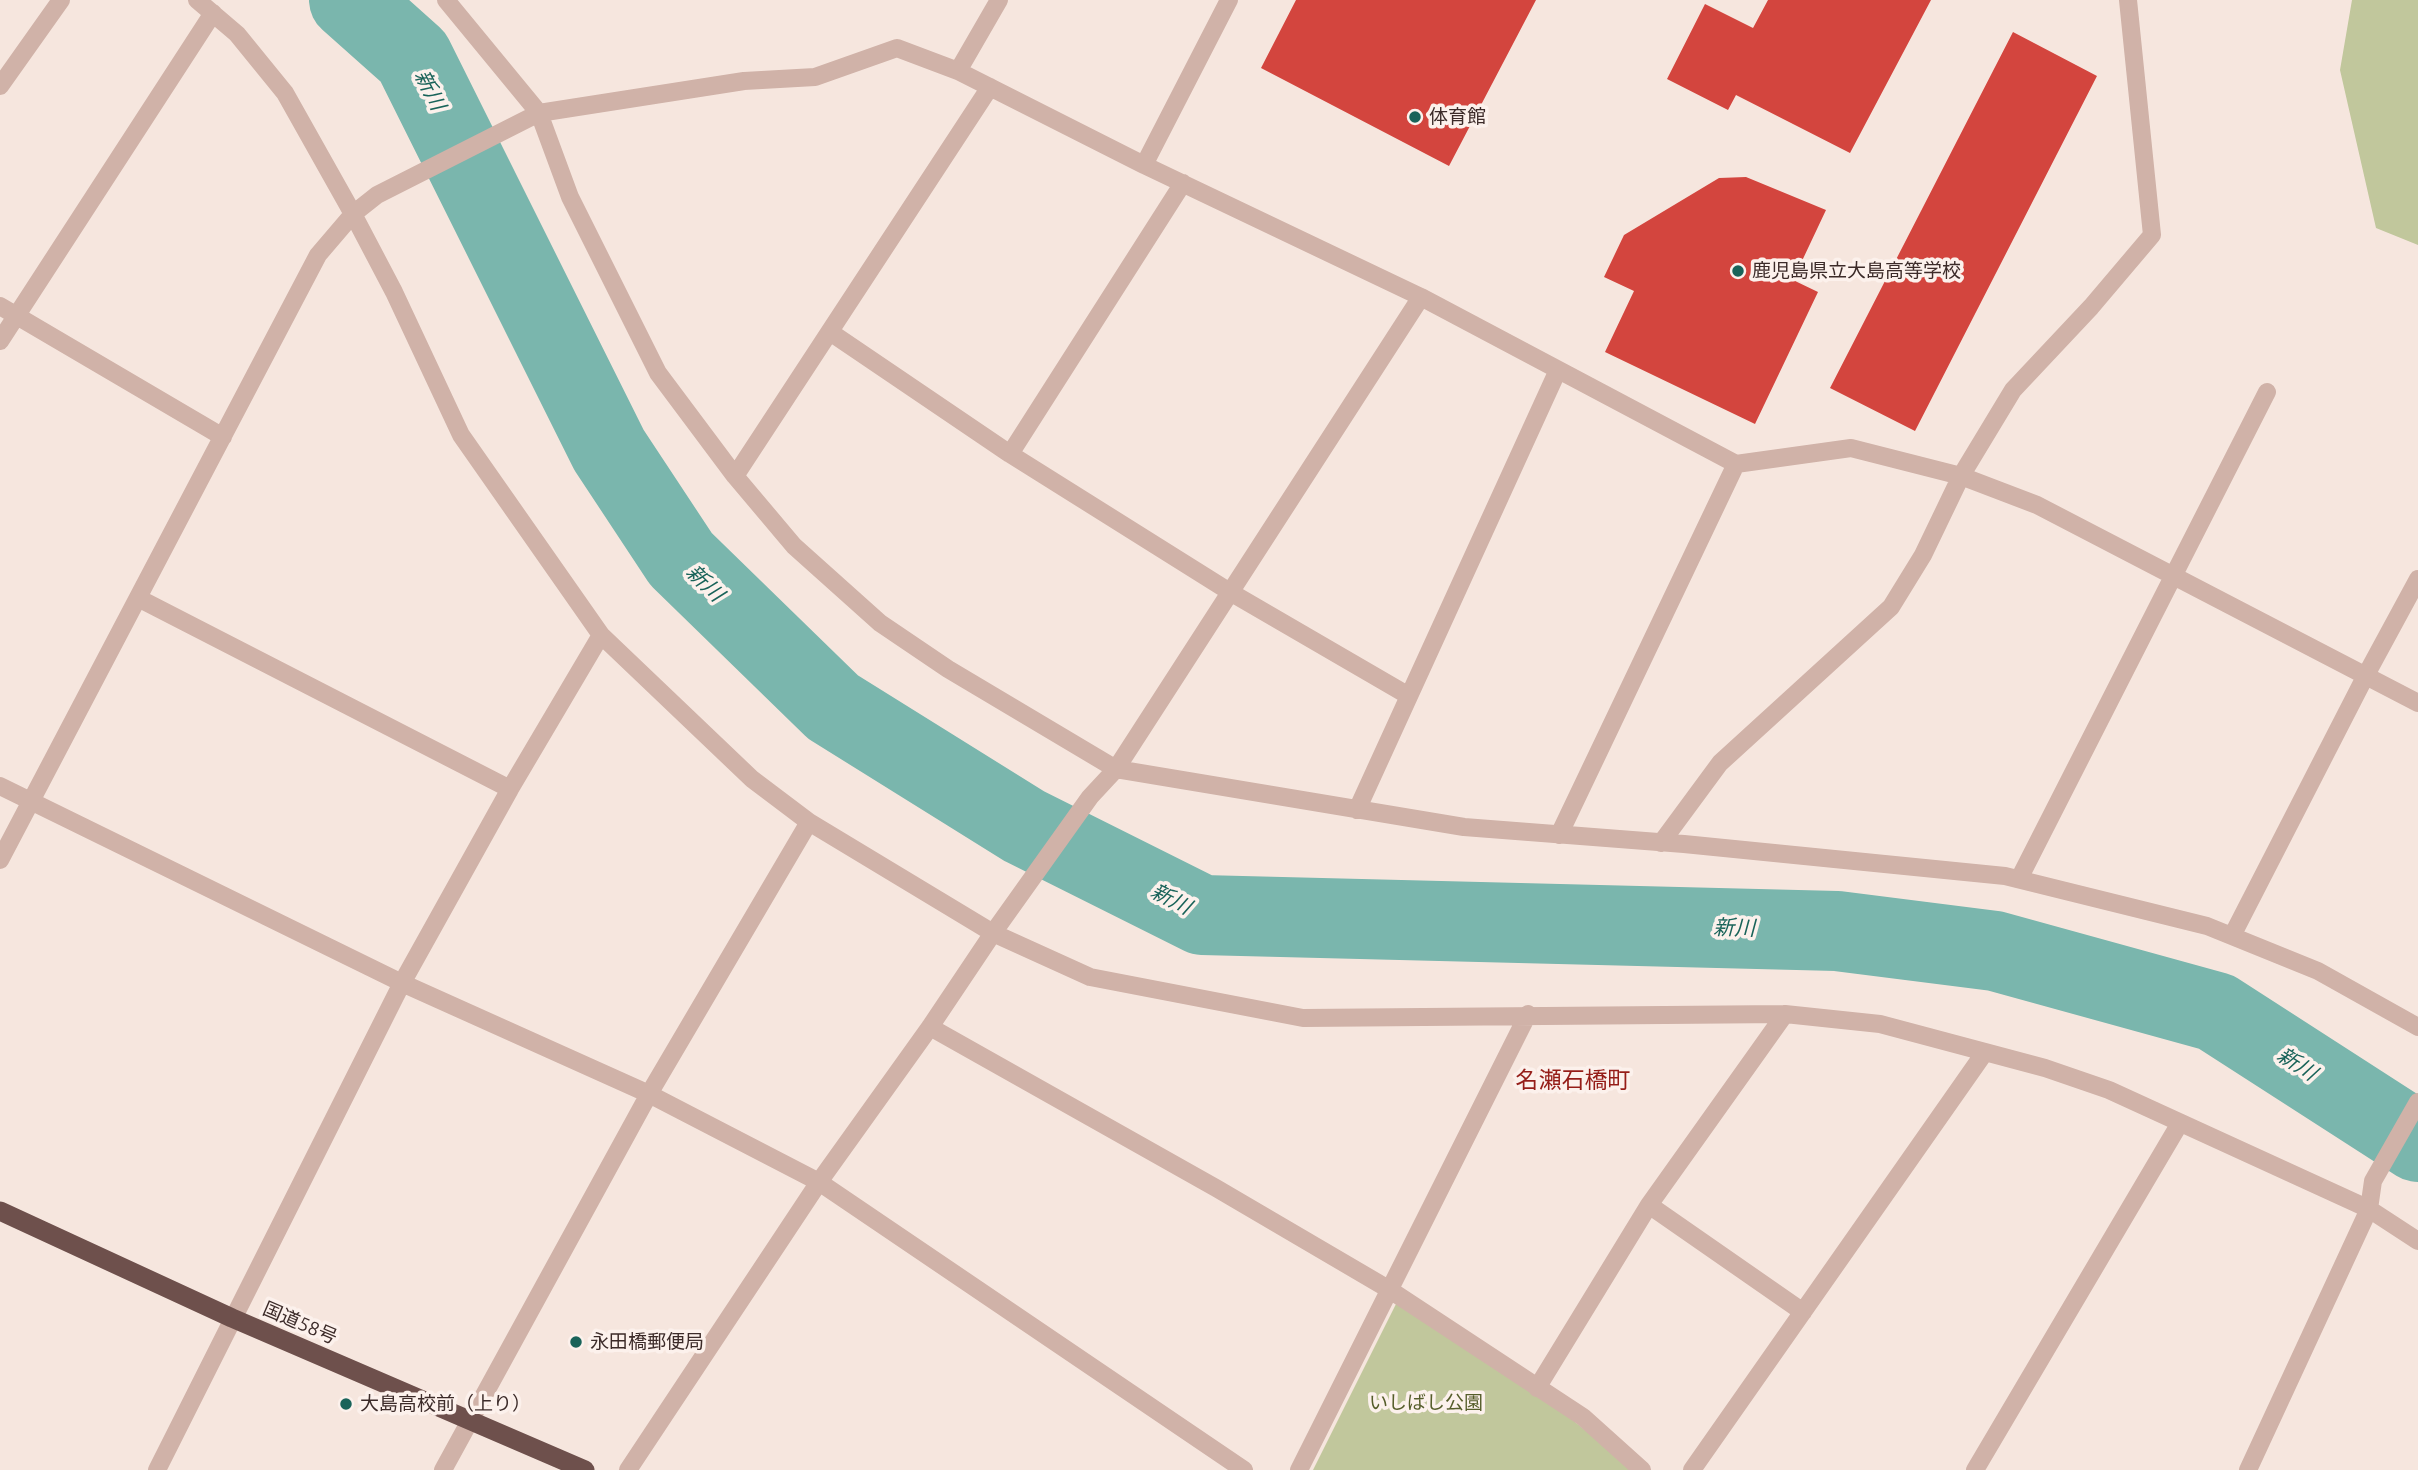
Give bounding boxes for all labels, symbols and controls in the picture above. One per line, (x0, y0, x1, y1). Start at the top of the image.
water label: 新川 (409, 66, 451, 114)
place label: 体育館 (1429, 106, 1486, 128)
marker: 体育館 (1407, 109, 1423, 125)
place label: 鹿児島県立大島高等学校 (1752, 260, 1961, 282)
marker: 鹿児島県立大島高等学校 (1730, 263, 1746, 279)
water label: 新川 (681, 559, 729, 607)
water label: 新川 (1147, 878, 1195, 920)
water label: 新川 (1713, 915, 1755, 941)
water label: 新川 (2273, 1042, 2321, 1086)
district label: 名瀬石橋町 (1516, 1066, 1630, 1094)
street label: 国道58号 (259, 1297, 341, 1349)
place label: 永田橋郵便局 (590, 1331, 704, 1353)
marker: 永田橋郵便局 (568, 1334, 584, 1350)
park label: いしばし公園 (1369, 1392, 1483, 1414)
place label: 大島高校前（上り） (360, 1393, 531, 1415)
marker: 大島高校前（上り） (338, 1396, 354, 1412)

